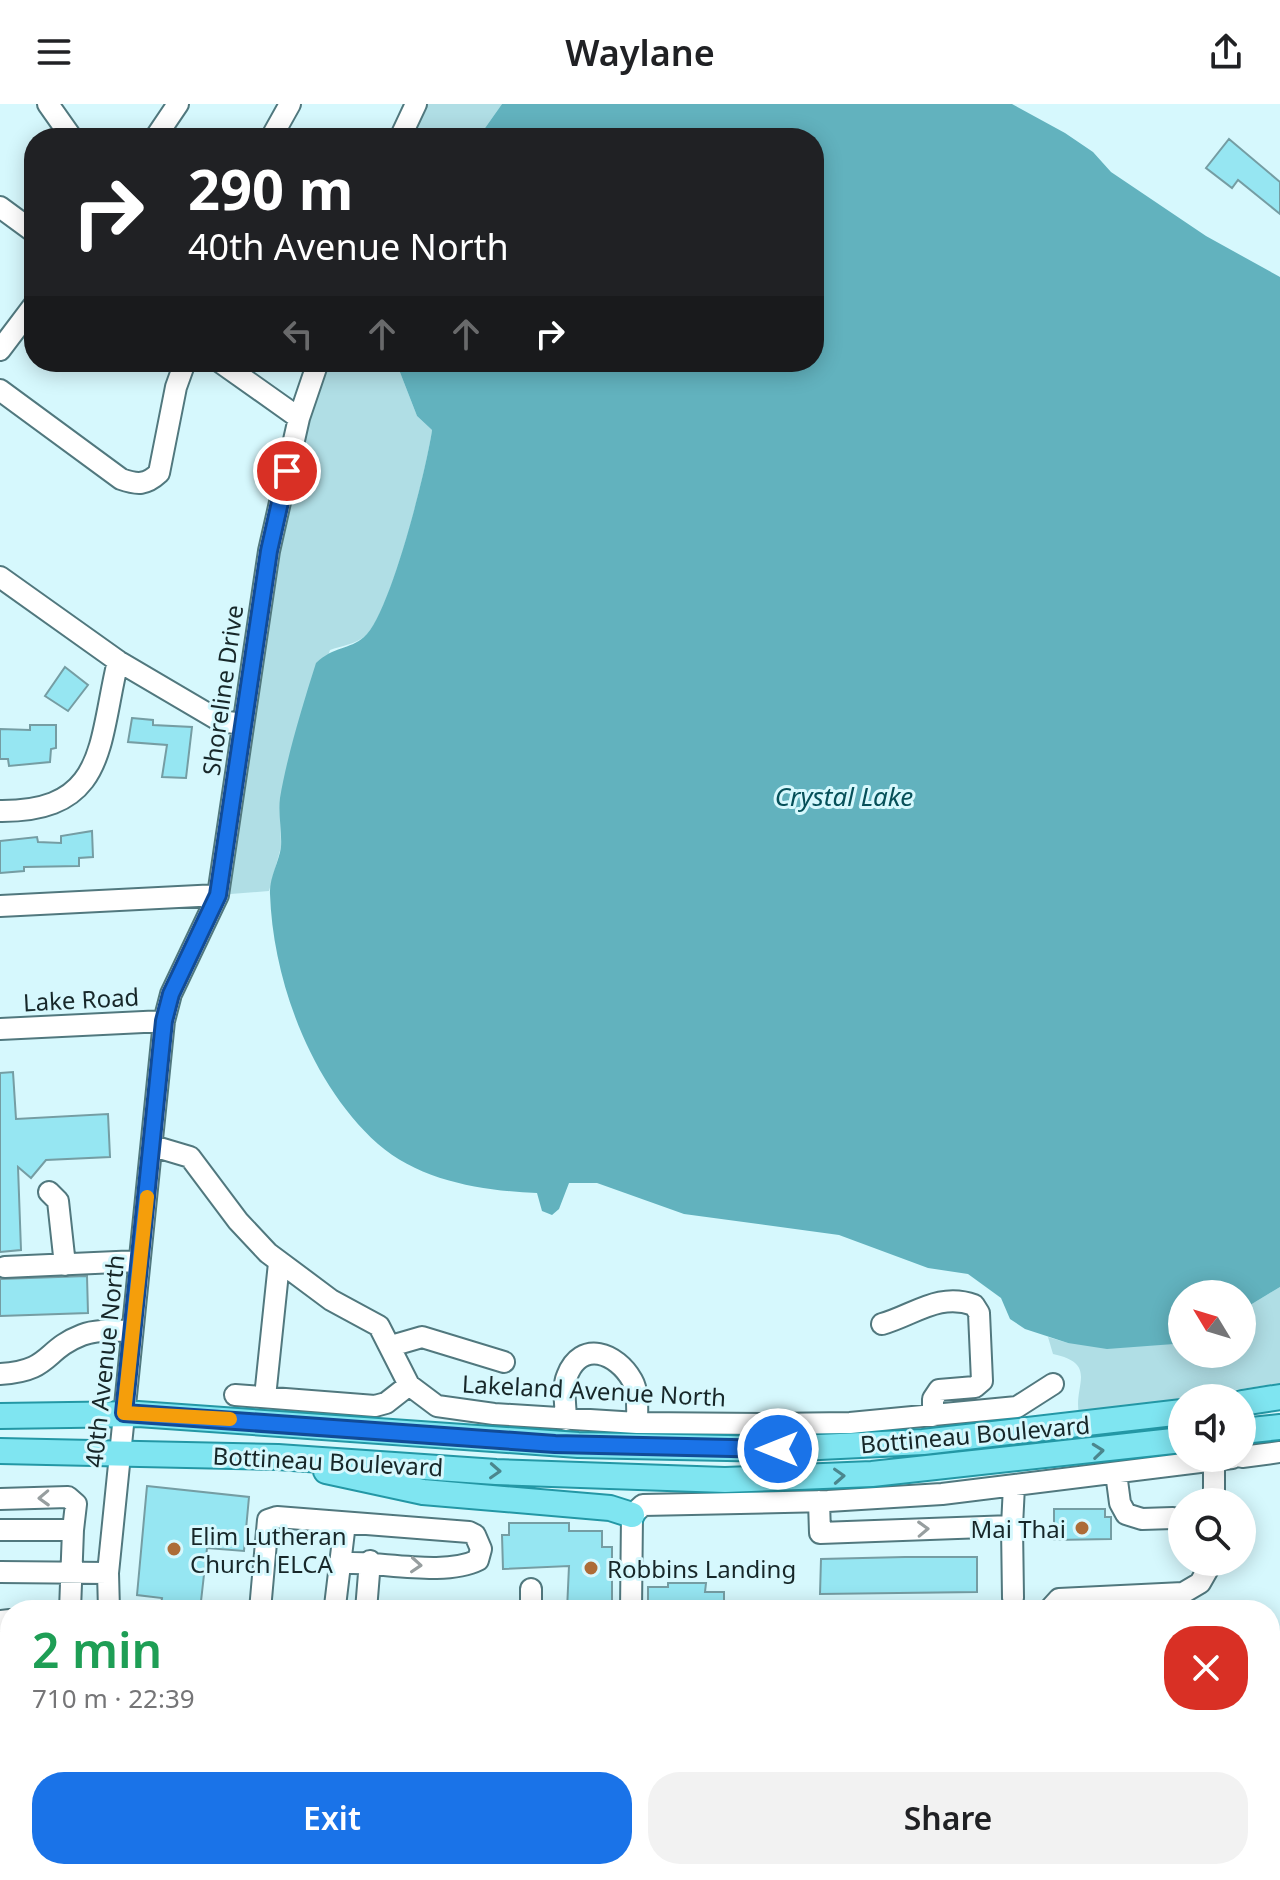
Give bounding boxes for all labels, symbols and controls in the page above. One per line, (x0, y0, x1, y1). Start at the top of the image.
text: Waylane (565, 28, 715, 77)
icon: menu (32, 30, 76, 74)
icon: share (1204, 30, 1248, 74)
text: 290 m (188, 150, 353, 226)
icon: right (56, 160, 160, 264)
text: 40th Avenue North (188, 222, 509, 271)
icon: left (276, 312, 320, 356)
icon: ahead (360, 312, 404, 356)
icon: ahead (444, 312, 488, 356)
icon: right (528, 312, 572, 356)
pin (253, 437, 321, 505)
icon: arrive (265, 449, 309, 493)
street label: Shoreline Drive (194, 603, 250, 777)
water label: Crystal Lake (775, 778, 913, 814)
street label: Lake Road (22, 979, 140, 1019)
street label: 40th Avenue North (76, 1253, 132, 1469)
north arrow (1168, 1280, 1256, 1368)
map controls (1168, 1280, 1256, 1576)
street label: Lakeland Avenue North (461, 1367, 727, 1413)
button: sound (1168, 1384, 1256, 1472)
position arrow (736, 1407, 820, 1491)
street label: Bottineau Boulevard (859, 1408, 1091, 1460)
street label: Bottineau Boulevard (212, 1438, 444, 1484)
one-way arrow (1092, 1443, 1105, 1460)
one-way arrow (489, 1463, 502, 1480)
one-way arrow (833, 1467, 846, 1484)
button: search (1168, 1488, 1256, 1576)
one-way arrow (37, 1489, 50, 1506)
place label: Mai Thai (971, 1512, 1066, 1545)
place label: Elim Lutheran Church ELCA (190, 1519, 347, 1580)
marker: Mai Thai (1073, 1519, 1091, 1537)
one-way arrow (917, 1520, 930, 1537)
marker: Elim Lutheran Church ELCA (165, 1540, 183, 1558)
place label: Robbins Landing (607, 1552, 796, 1585)
one-way arrow (410, 1556, 423, 1573)
marker: Robbins Landing (582, 1559, 600, 1577)
text: 2 min (32, 1617, 162, 1682)
button: close (1164, 1626, 1248, 1710)
text: 710 m · 22:39 (32, 1680, 195, 1716)
button: Exit (32, 1772, 632, 1864)
button: Share (648, 1772, 1248, 1864)

